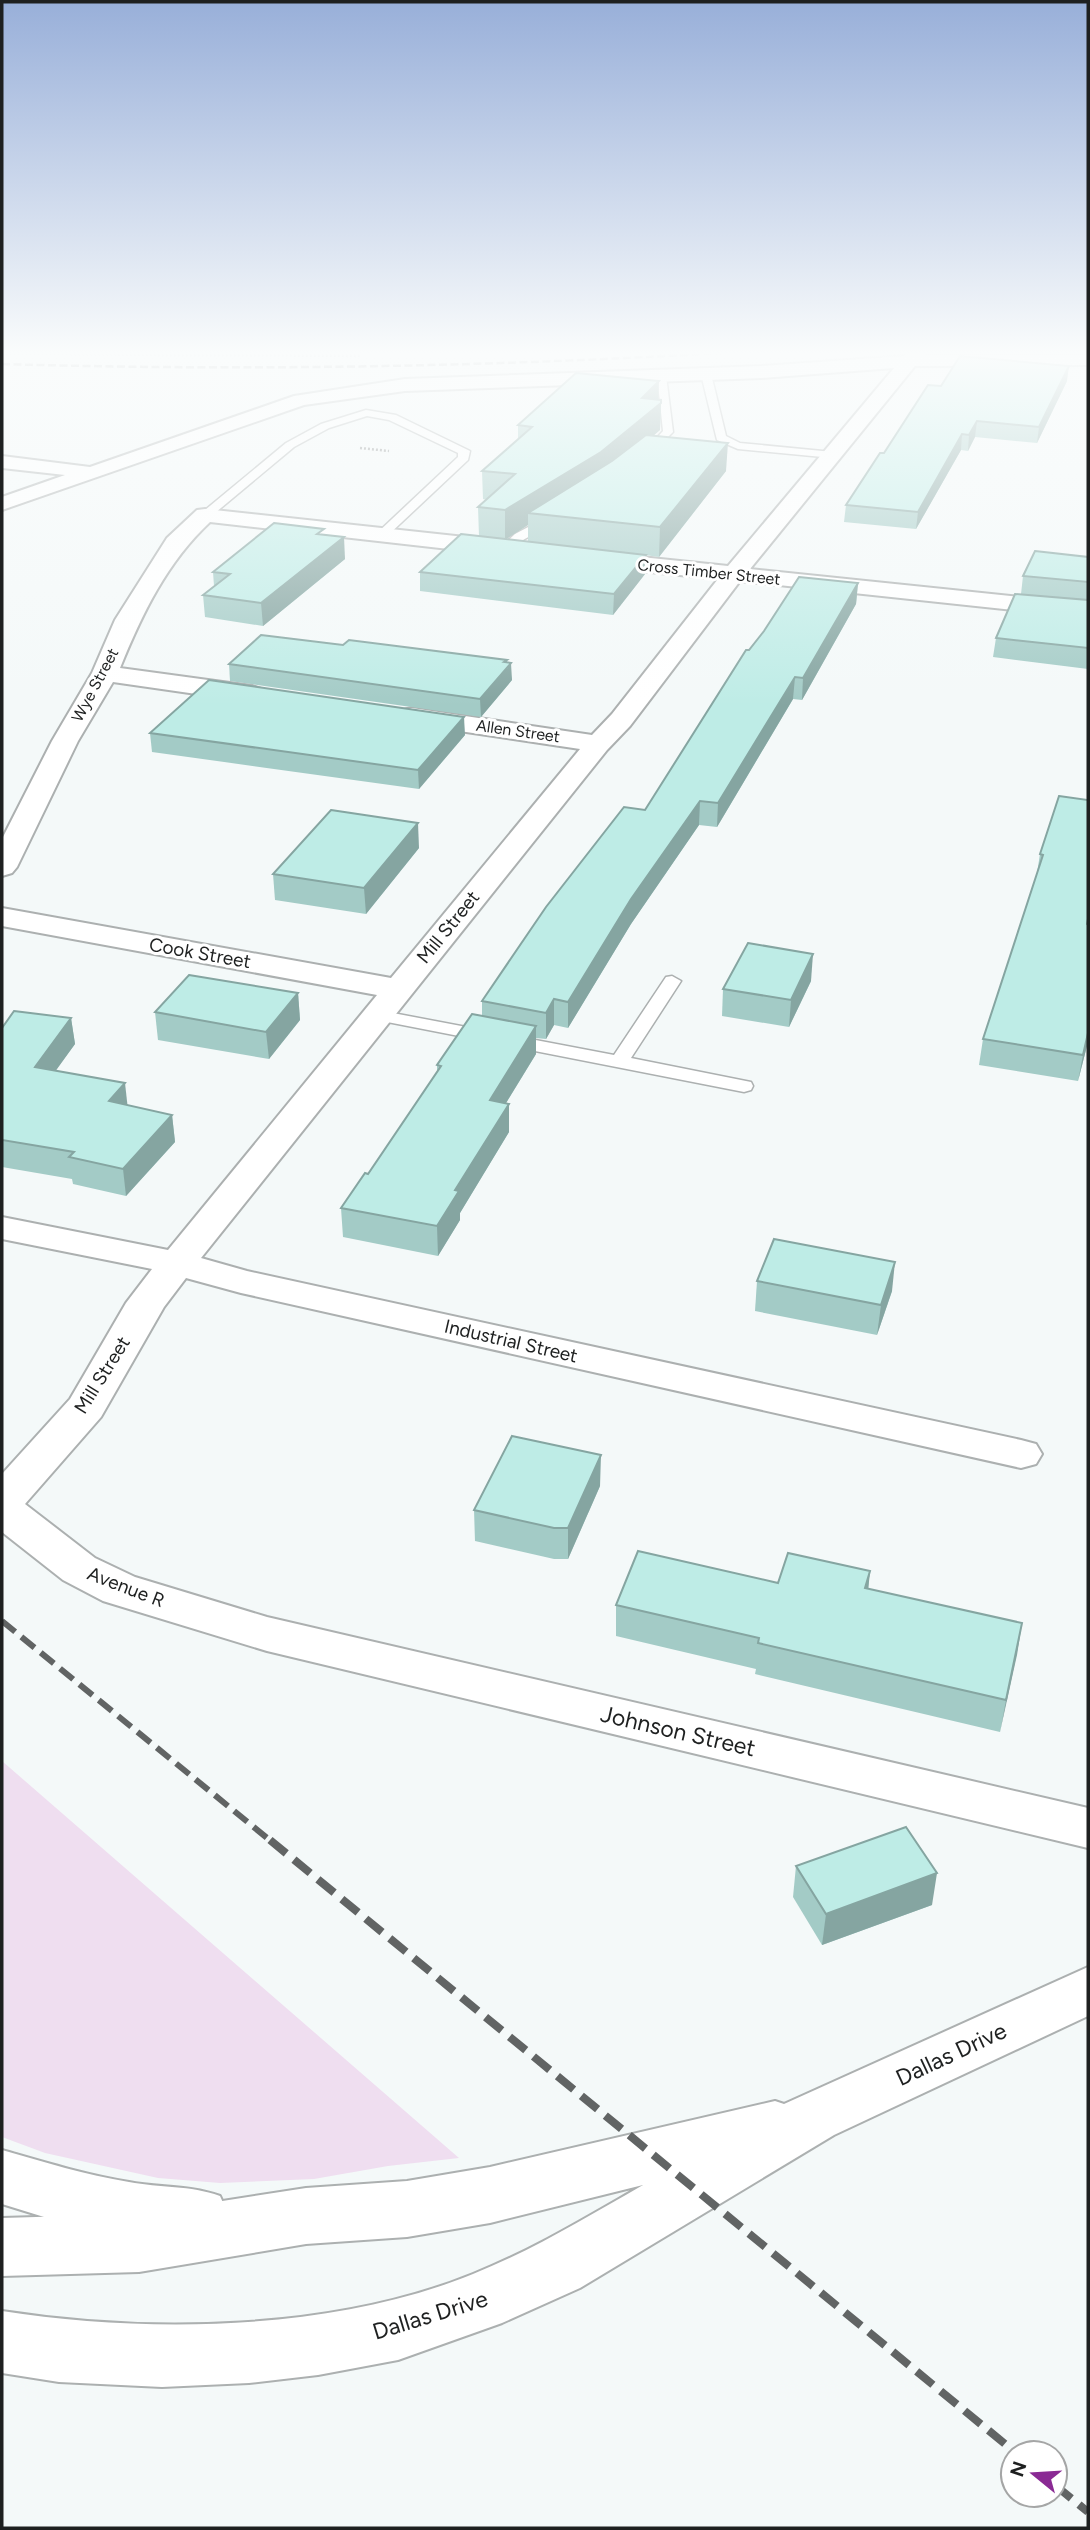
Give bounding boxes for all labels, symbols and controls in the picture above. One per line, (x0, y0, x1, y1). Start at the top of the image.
street label: Cross Timber Street (637, 555, 781, 589)
street label: Wye Street (68, 645, 122, 725)
street label: Allen Street (475, 716, 561, 746)
street label: Mill Street (412, 886, 484, 968)
street label: Cook Street (147, 933, 253, 973)
street label: Industrial Street (442, 1314, 580, 1368)
street label: Mill Street (69, 1332, 135, 1418)
street label: Avenue R (84, 1562, 168, 1612)
street label: Johnson Street (598, 1700, 758, 1762)
street label: Dallas Drive (891, 2016, 1011, 2092)
street label: Dallas Drive (369, 2284, 491, 2346)
north arrow (999, 2439, 1069, 2509)
text: N (1005, 2458, 1032, 2479)

